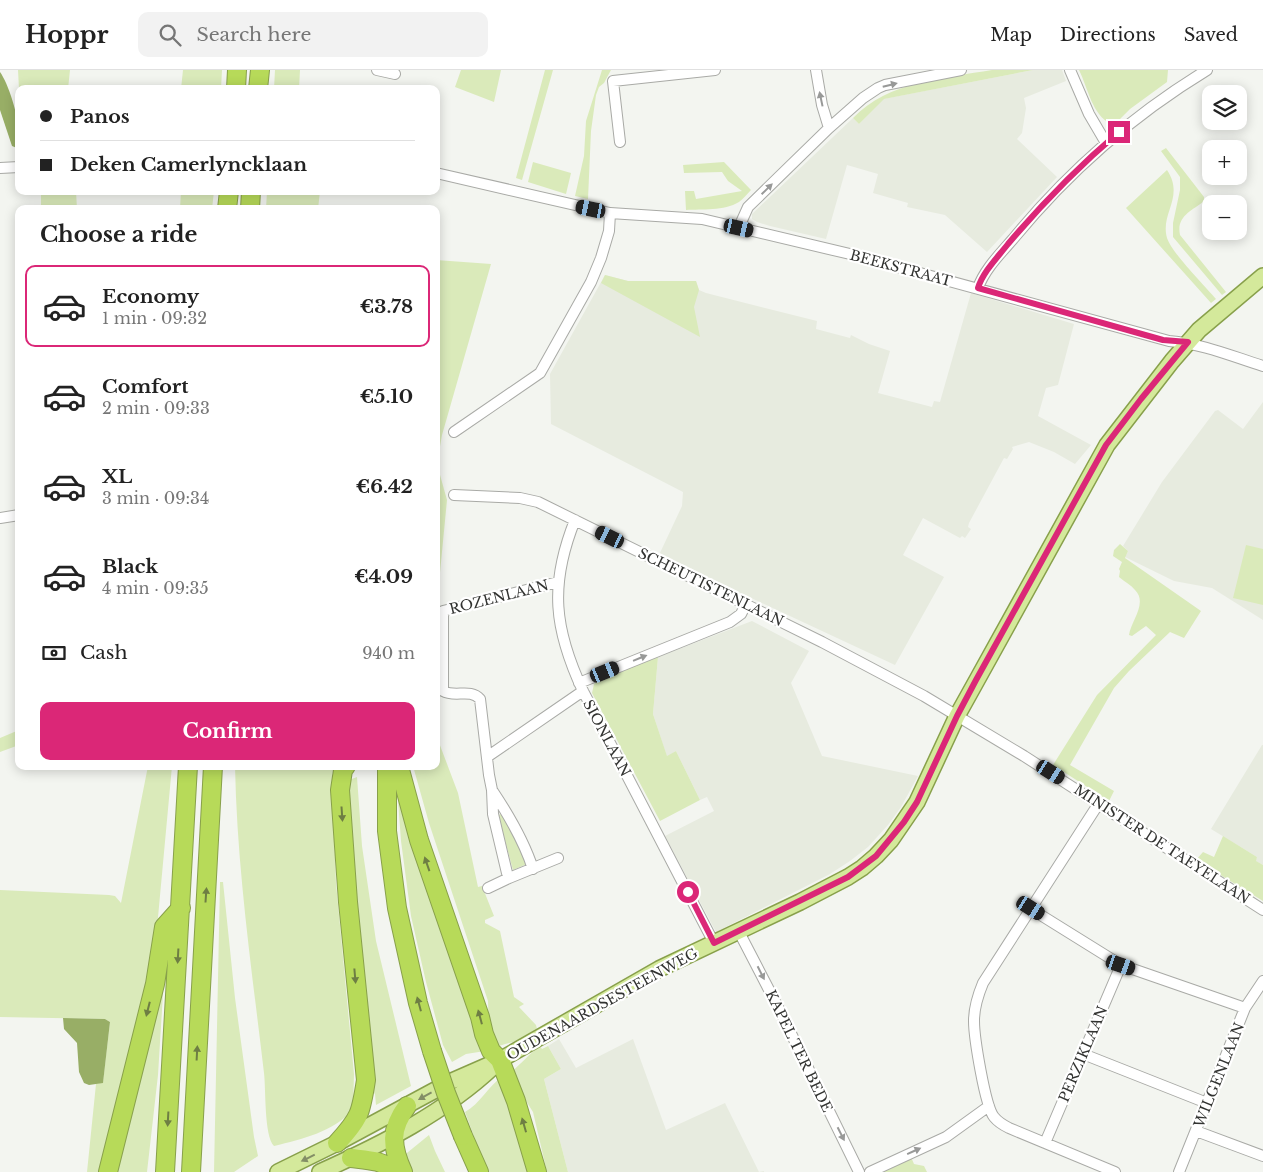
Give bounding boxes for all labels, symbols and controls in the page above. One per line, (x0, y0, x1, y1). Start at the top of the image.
search box (138, 12, 488, 57)
text: Hoppr (25, 20, 108, 49)
icon: search (156, 21, 184, 49)
text: Search here (196, 23, 311, 46)
text: Map (990, 24, 1032, 46)
text: Directions (1060, 24, 1156, 46)
text: Saved (1184, 24, 1238, 46)
one-way arrow (882, 80, 897, 88)
map controls (1202, 85, 1247, 240)
button: layers (1202, 85, 1247, 130)
one-way arrow (817, 91, 825, 107)
text: Panos (70, 105, 130, 128)
route end (1108, 121, 1130, 143)
button: + (1202, 140, 1247, 185)
text: Deken Camerlyncklaan (70, 153, 307, 176)
one-way arrow (760, 183, 772, 195)
button: − (1202, 195, 1247, 240)
car (574, 199, 607, 219)
car (722, 217, 755, 239)
text: Choose a ride (40, 221, 197, 248)
street label: BEEKSTRAAT (848, 246, 954, 290)
icon: car (42, 284, 87, 329)
text: Economy (102, 285, 199, 308)
text: €3.78 (360, 295, 413, 318)
text: 1 min · 09:32 (102, 308, 207, 328)
icon: car (42, 374, 87, 419)
text: Comfort (102, 375, 189, 398)
text: €5.10 (360, 385, 413, 408)
text: 2 min · 09:33 (102, 398, 210, 418)
icon: car (42, 464, 87, 509)
text: XL (102, 465, 132, 488)
text: €6.42 (356, 475, 413, 498)
text: 3 min · 09:34 (102, 488, 209, 508)
car (593, 524, 626, 550)
street label: SCHEUTISTENLAAN (635, 544, 787, 630)
icon: car (42, 554, 87, 599)
text: Black (102, 555, 158, 578)
text: €4.09 (354, 565, 413, 588)
street label: ROZENLAAN (447, 576, 551, 618)
text: 4 min · 09:35 (102, 578, 209, 598)
icon: cash (40, 639, 68, 667)
text: Cash (80, 641, 127, 664)
text: 940 m (362, 643, 415, 663)
one-way arrow (633, 654, 648, 661)
car (588, 659, 621, 685)
street label: SIONLAAN (579, 696, 635, 780)
button: Confirm (40, 702, 415, 760)
car (1034, 758, 1067, 786)
street label: MINISTER DE TAEYELAAN (1071, 780, 1254, 908)
one-way arrow (338, 806, 346, 822)
one-way arrow (423, 856, 430, 871)
route start (677, 881, 699, 903)
one-way arrow (202, 887, 210, 903)
car (1014, 894, 1047, 922)
street label: OUDENAARDSESTEENWEG (503, 944, 701, 1064)
one-way arrow (173, 949, 181, 965)
car (1104, 953, 1137, 977)
one-way arrow (757, 966, 765, 980)
one-way arrow (351, 968, 359, 984)
street label: KAPEL TER BEDE (762, 987, 836, 1115)
one-way arrow (414, 997, 422, 1012)
one-way arrow (144, 1001, 152, 1016)
street label: PERZIKLAAN (1055, 1003, 1111, 1105)
one-way arrow (476, 1010, 484, 1025)
street label: WILGENLAAN (1189, 1019, 1248, 1131)
one-way arrow (193, 1045, 201, 1061)
one-way arrow (417, 1092, 432, 1100)
one-way arrow (164, 1111, 172, 1127)
one-way arrow (520, 1117, 528, 1133)
one-way arrow (837, 1127, 845, 1141)
one-way arrow (907, 1147, 921, 1155)
one-way arrow (300, 1153, 315, 1162)

